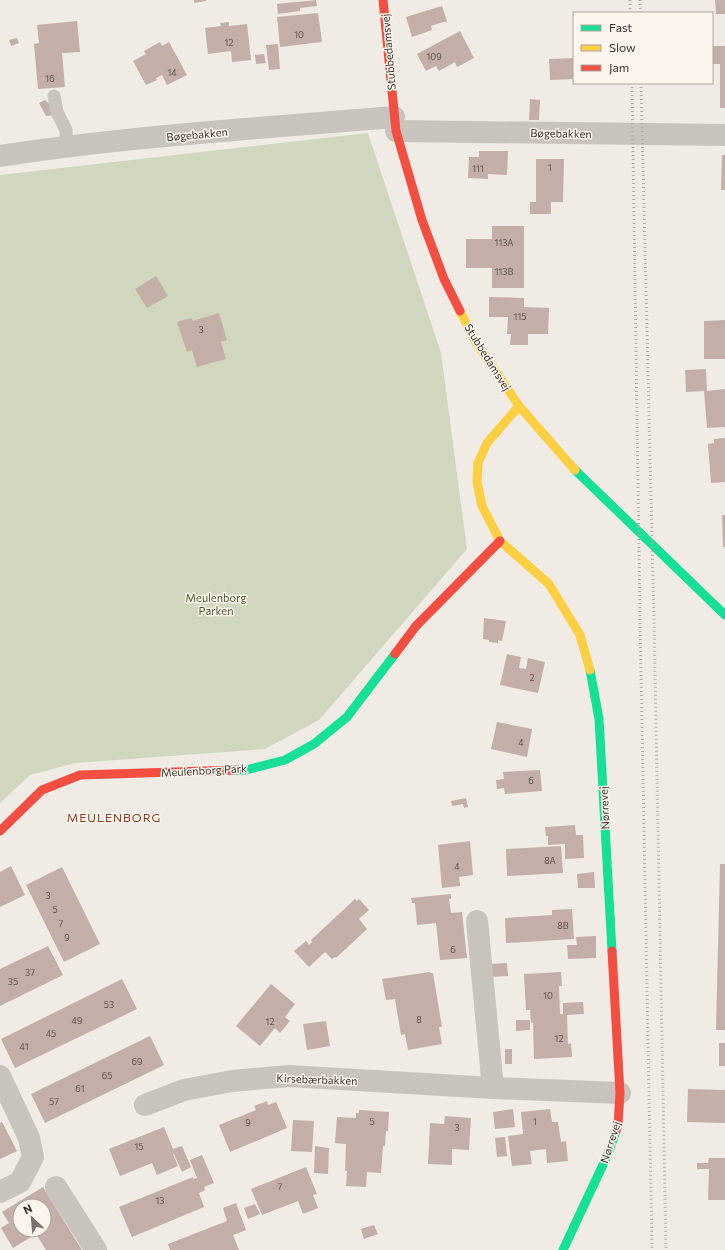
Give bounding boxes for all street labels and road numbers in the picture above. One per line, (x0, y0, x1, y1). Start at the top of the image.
street label: Stubbedamsvej (378, 13, 398, 91)
street label: Bøgebakken (166, 125, 228, 143)
street label: Bøgebakken (530, 126, 592, 140)
street label: Stubbedamsvej (462, 321, 514, 393)
street label: Meulenborg Park (161, 761, 247, 779)
street label: Nørrevej (596, 786, 612, 830)
street label: Kirsebærbakken (276, 1071, 358, 1087)
street label: Nørrevej (597, 1119, 623, 1165)

